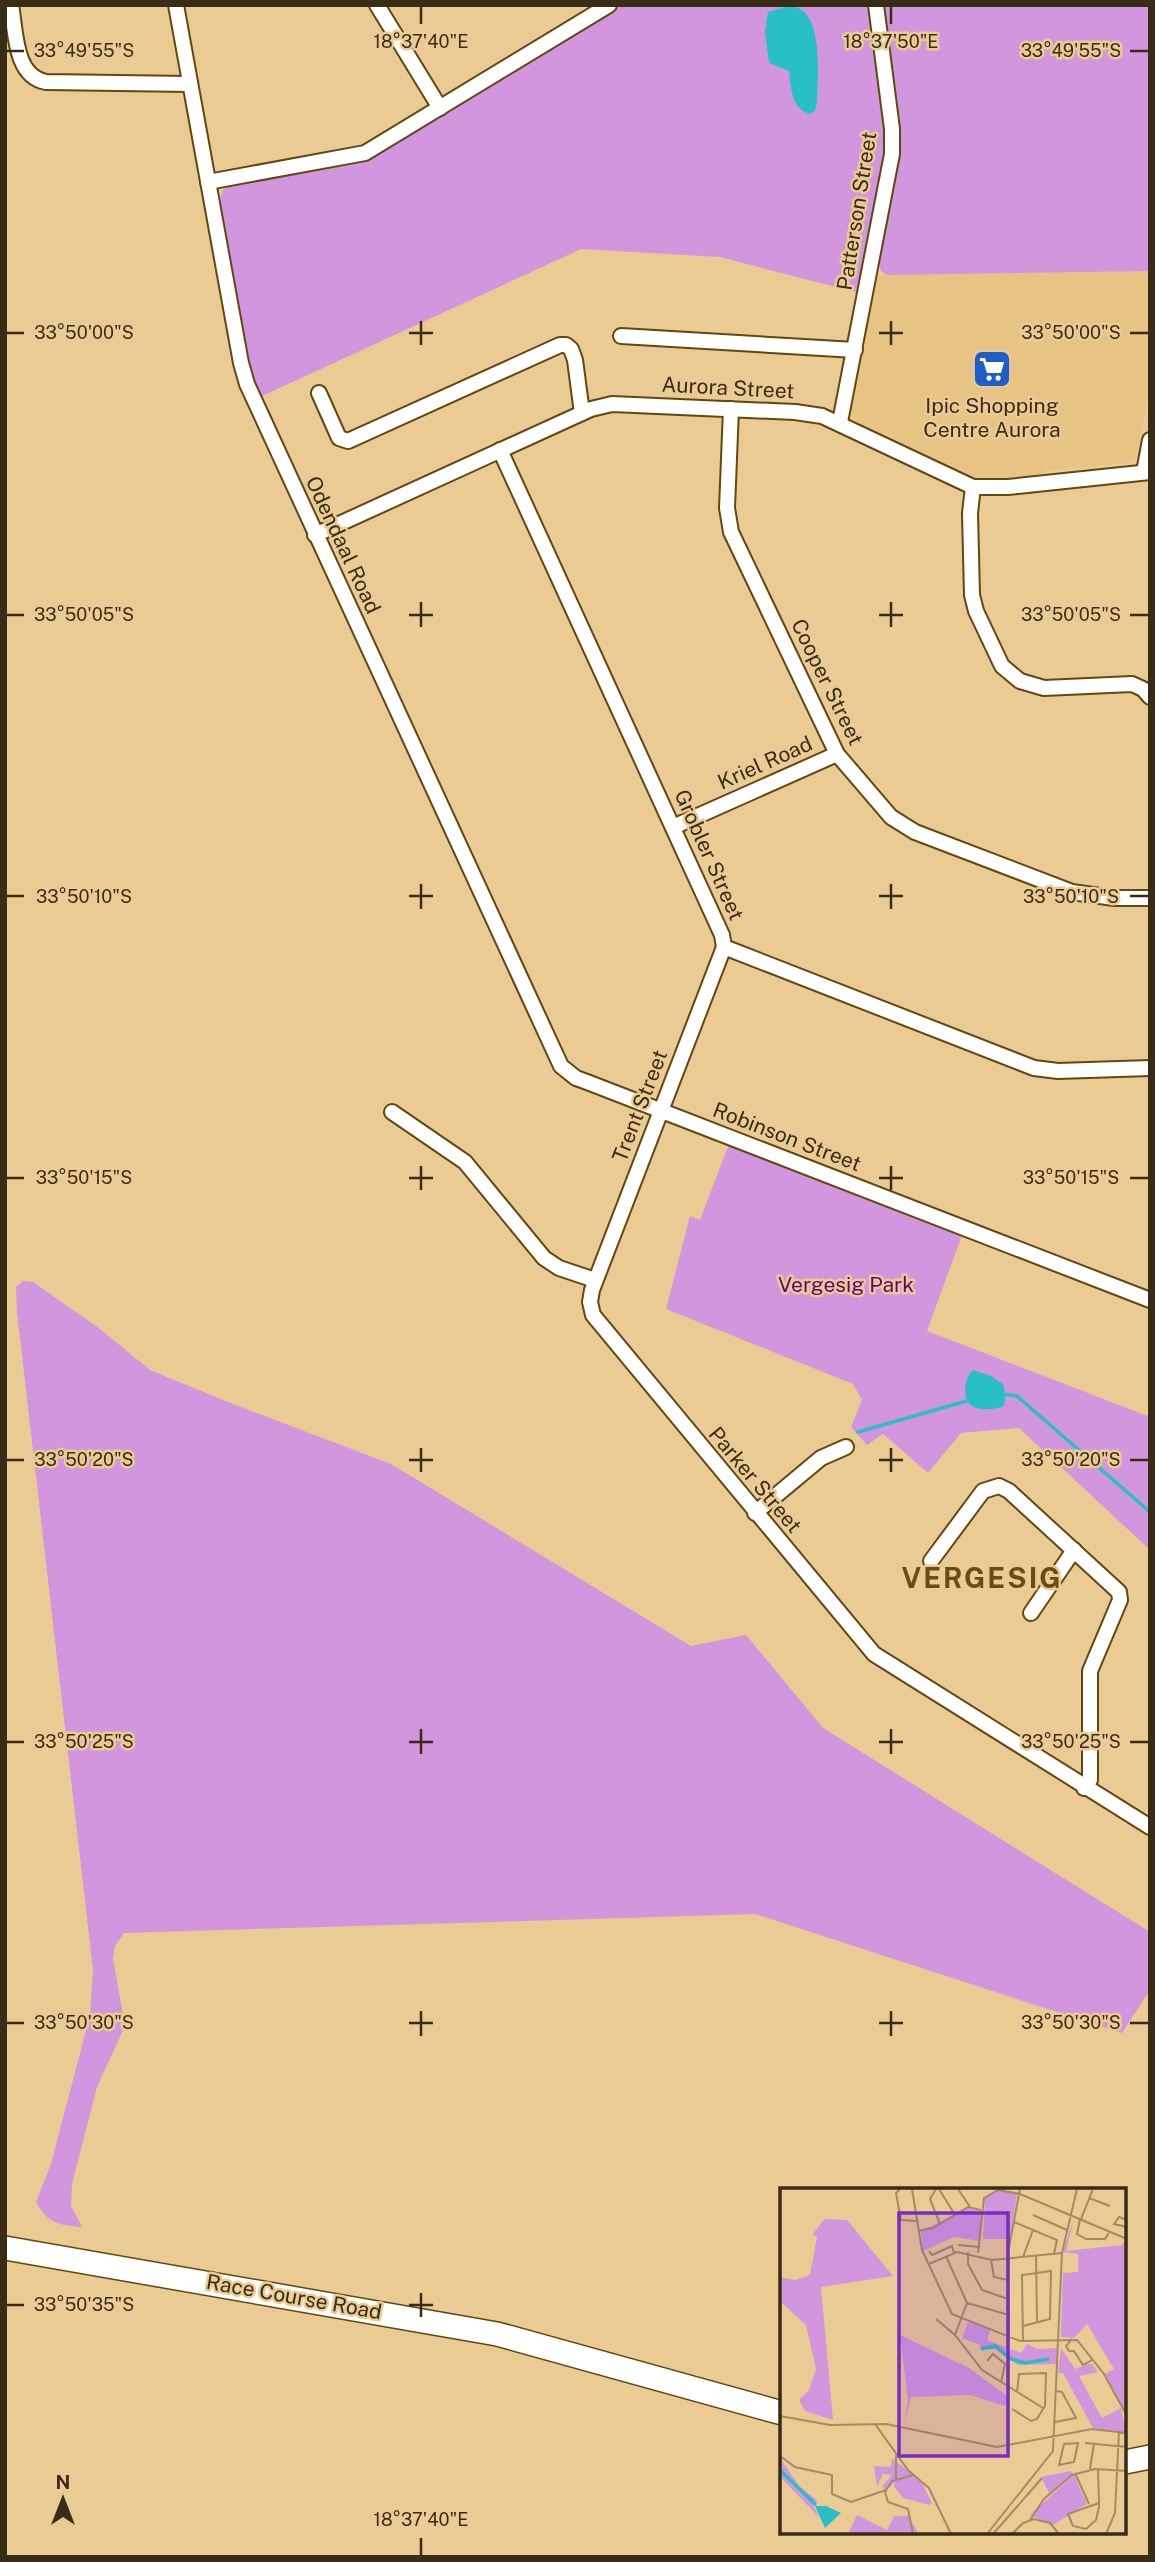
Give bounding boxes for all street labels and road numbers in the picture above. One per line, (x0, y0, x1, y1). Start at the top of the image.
street label: Patterson Street (832, 130, 881, 292)
street label: Aurora Street (661, 372, 795, 403)
street label: Odendaal Road (301, 472, 386, 617)
street label: Cooper Street (786, 615, 869, 749)
street label: Kriel Road (714, 731, 816, 794)
street label: Grobler Street (670, 786, 749, 924)
street label: Trent Street (607, 1046, 672, 1165)
street label: Robinson Street (710, 1097, 865, 1176)
street label: Parker Street (704, 1422, 807, 1538)
street label: Race Course Road (204, 2269, 384, 2324)

